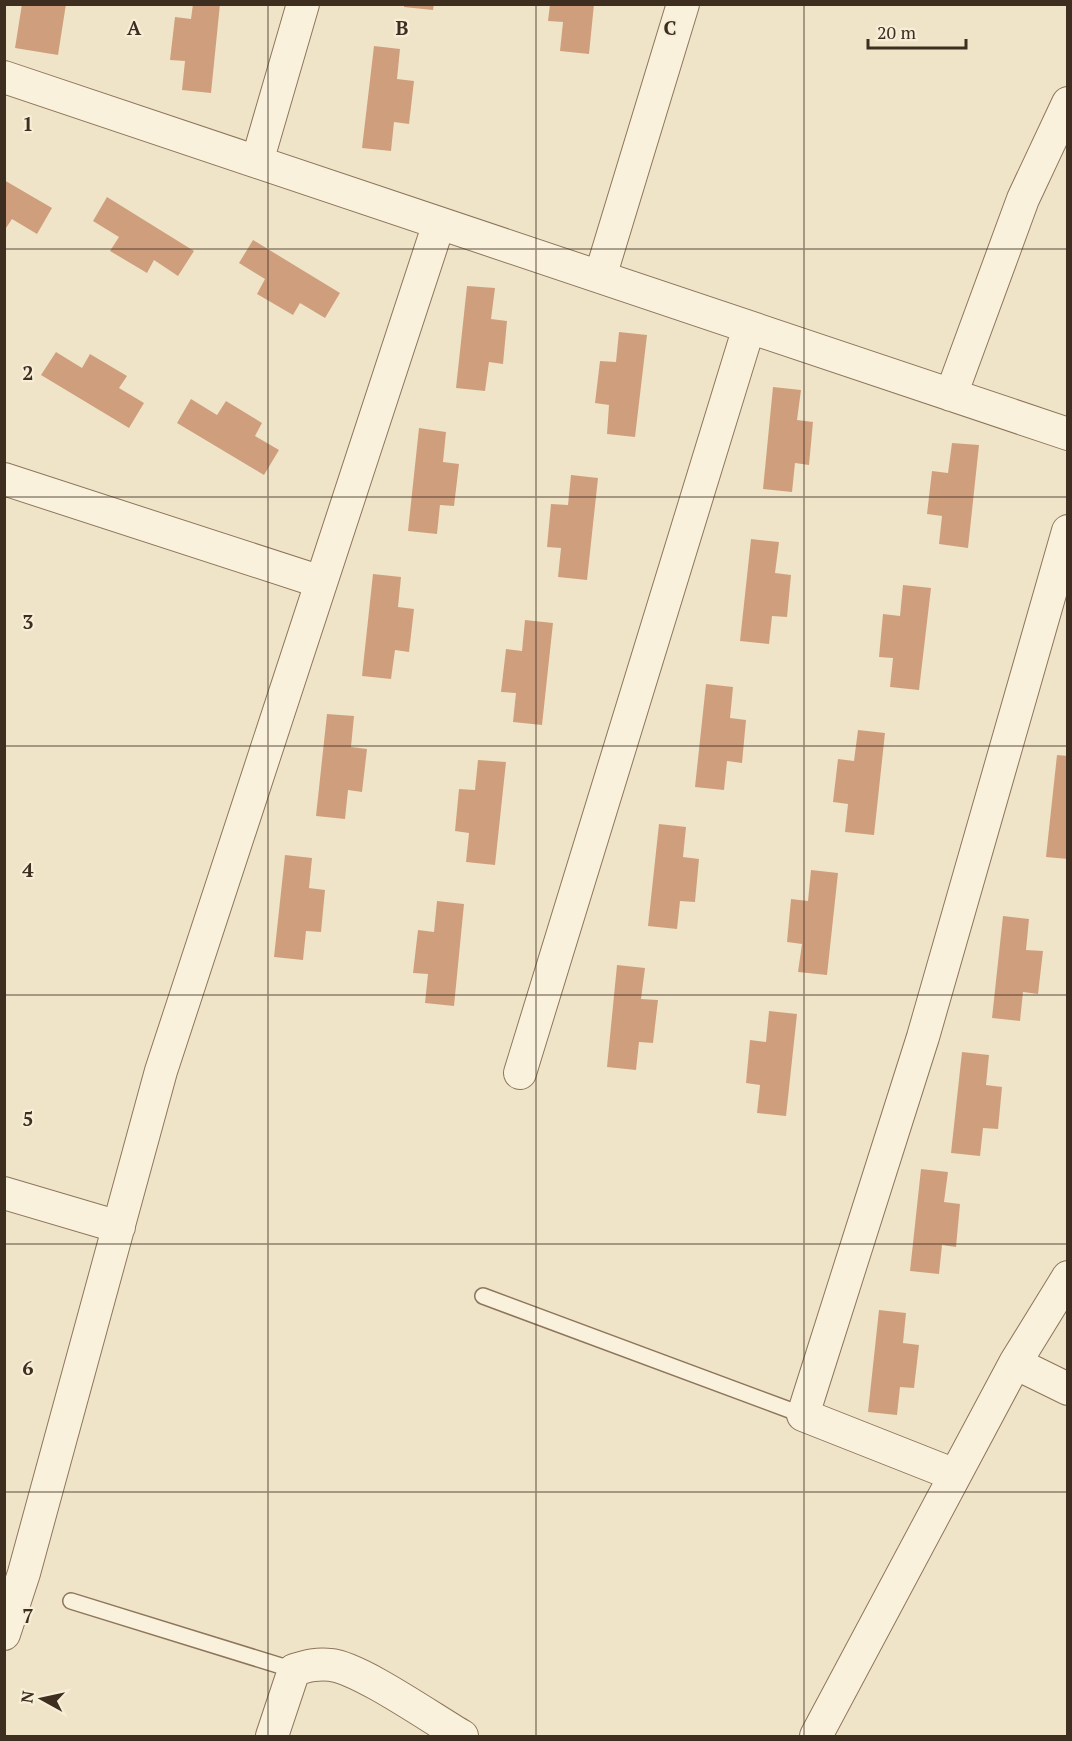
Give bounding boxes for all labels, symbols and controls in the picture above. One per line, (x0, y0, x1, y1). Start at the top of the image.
scale bar (868, 12, 966, 50)
text: A (127, 14, 142, 41)
text: B (396, 14, 409, 41)
text: C (663, 14, 677, 41)
text: 20 m (877, 20, 917, 44)
text: 1 (22, 110, 34, 137)
text: 2 (22, 359, 34, 386)
text: 3 (22, 608, 34, 635)
text: 4 (22, 856, 34, 883)
text: 5 (22, 1105, 34, 1132)
text: 6 (22, 1354, 34, 1381)
text: 7 (22, 1602, 34, 1629)
north arrow (12, 1669, 72, 1729)
text: N (15, 1689, 39, 1704)

